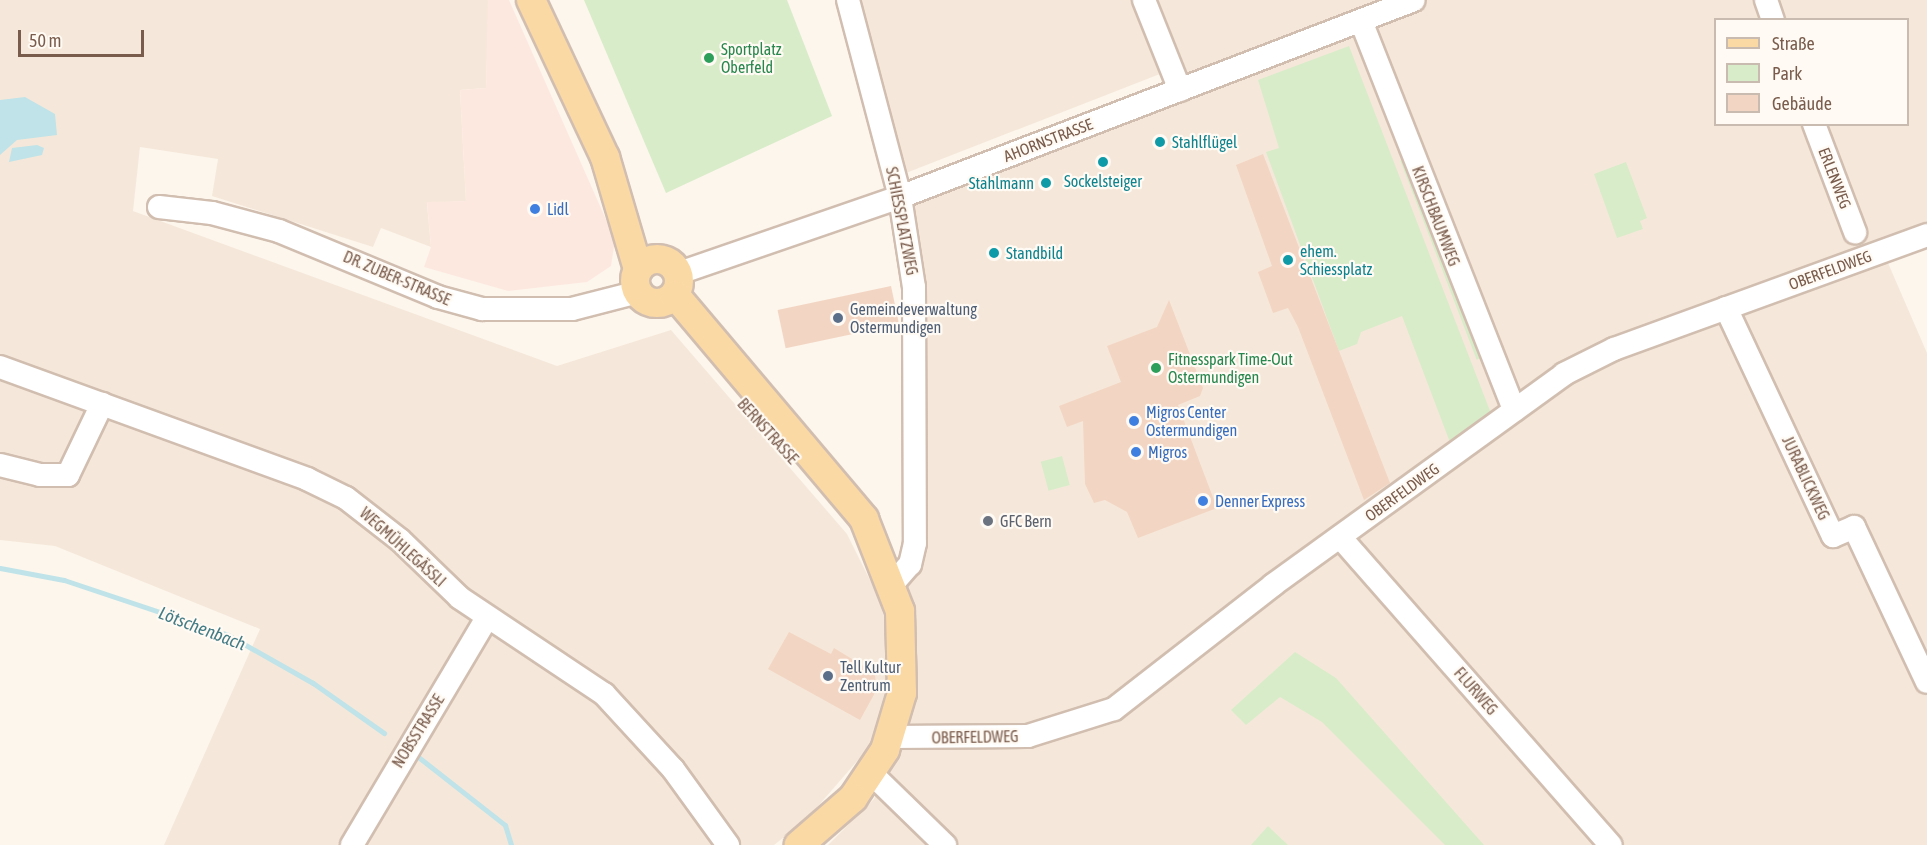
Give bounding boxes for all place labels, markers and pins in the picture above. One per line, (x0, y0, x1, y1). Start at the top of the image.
place label: Sportplatz Oberfeld (721, 39, 782, 77)
marker: Sportplatz Oberfeld (702, 51, 716, 65)
place label: Stahlflügel (1172, 132, 1237, 152)
marker: Stahlflügel (1153, 135, 1167, 149)
marker: Sockelsteiger (1096, 155, 1110, 169)
place label: Sockelsteiger (1064, 171, 1142, 191)
place label: Stahlmann (969, 173, 1034, 193)
marker: Stahlmann (1039, 176, 1053, 190)
place label: Lidl (547, 199, 569, 219)
marker: Lidl (528, 202, 542, 216)
place label: ehem. Schiessplatz (1300, 241, 1372, 279)
place label: Standbild (1006, 243, 1063, 263)
marker: Standbild (987, 246, 1001, 260)
marker: ehem. Schiessplatz (1281, 253, 1295, 267)
place label: Gemeindeverwaltung Ostermundigen (850, 299, 977, 337)
marker: Gemeindeverwaltung Ostermundigen (831, 311, 845, 325)
place label: Fitnesspark Time-Out Ostermundigen (1168, 349, 1293, 387)
marker: Fitnesspark Time-Out Ostermundigen (1149, 361, 1163, 375)
place label: Migros Center Ostermundigen (1146, 402, 1237, 440)
marker: Migros Center Ostermundigen (1127, 414, 1141, 428)
place label: Migros (1148, 442, 1187, 462)
marker: Migros (1129, 445, 1143, 459)
place label: Denner Express (1215, 491, 1305, 511)
marker: Denner Express (1196, 494, 1210, 508)
place label: GFC Bern (1000, 511, 1052, 531)
marker: GFC Bern (981, 514, 995, 528)
place label: Tell Kultur Zentrum (840, 657, 901, 695)
marker: Tell Kultur Zentrum (821, 669, 835, 683)

